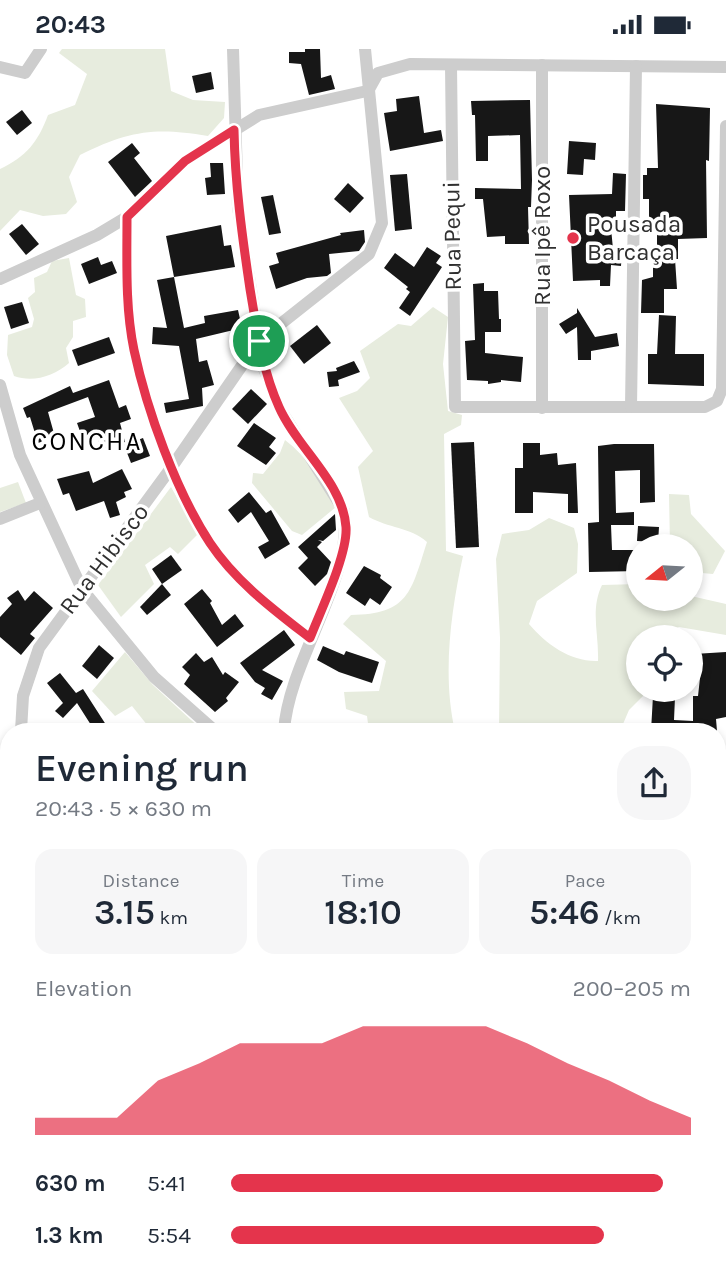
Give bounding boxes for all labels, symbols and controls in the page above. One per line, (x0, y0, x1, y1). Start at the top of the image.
text: 20:43 (35, 9, 106, 40)
street label: Rua Ipê Roxo (528, 166, 556, 306)
street label: Rua Pequi (437, 181, 467, 291)
place label: Pousada Barcaça (587, 210, 681, 266)
marker: Pousada Barcaça (565, 230, 581, 246)
pin (229, 311, 289, 371)
icon: arrive (240, 322, 278, 360)
district label: CONCHA (32, 426, 142, 457)
street label: Rua Hibisco (53, 498, 155, 620)
north arrow (626, 534, 704, 611)
map controls (626, 534, 703, 702)
button: locate (626, 625, 703, 702)
text: Evening run (35, 746, 249, 791)
button: share (617, 746, 691, 820)
text: 20:43 · 5 × 630 m (35, 795, 212, 822)
text: Distance (103, 870, 179, 892)
text: Time (342, 870, 384, 892)
text: Pace (565, 870, 605, 892)
text: 3.15 (94, 892, 155, 933)
text: 18:10 (324, 892, 402, 933)
text: 5:46 (529, 892, 600, 933)
text: km (155, 907, 188, 929)
text: /km (600, 907, 641, 929)
text: Elevation (35, 975, 132, 1002)
text: 200–205 m (573, 975, 691, 1002)
text: 630 m (35, 1170, 105, 1197)
text: 5:41 (147, 1170, 186, 1197)
text: 1.3 km (35, 1222, 104, 1249)
text: 5:54 (147, 1222, 191, 1249)

